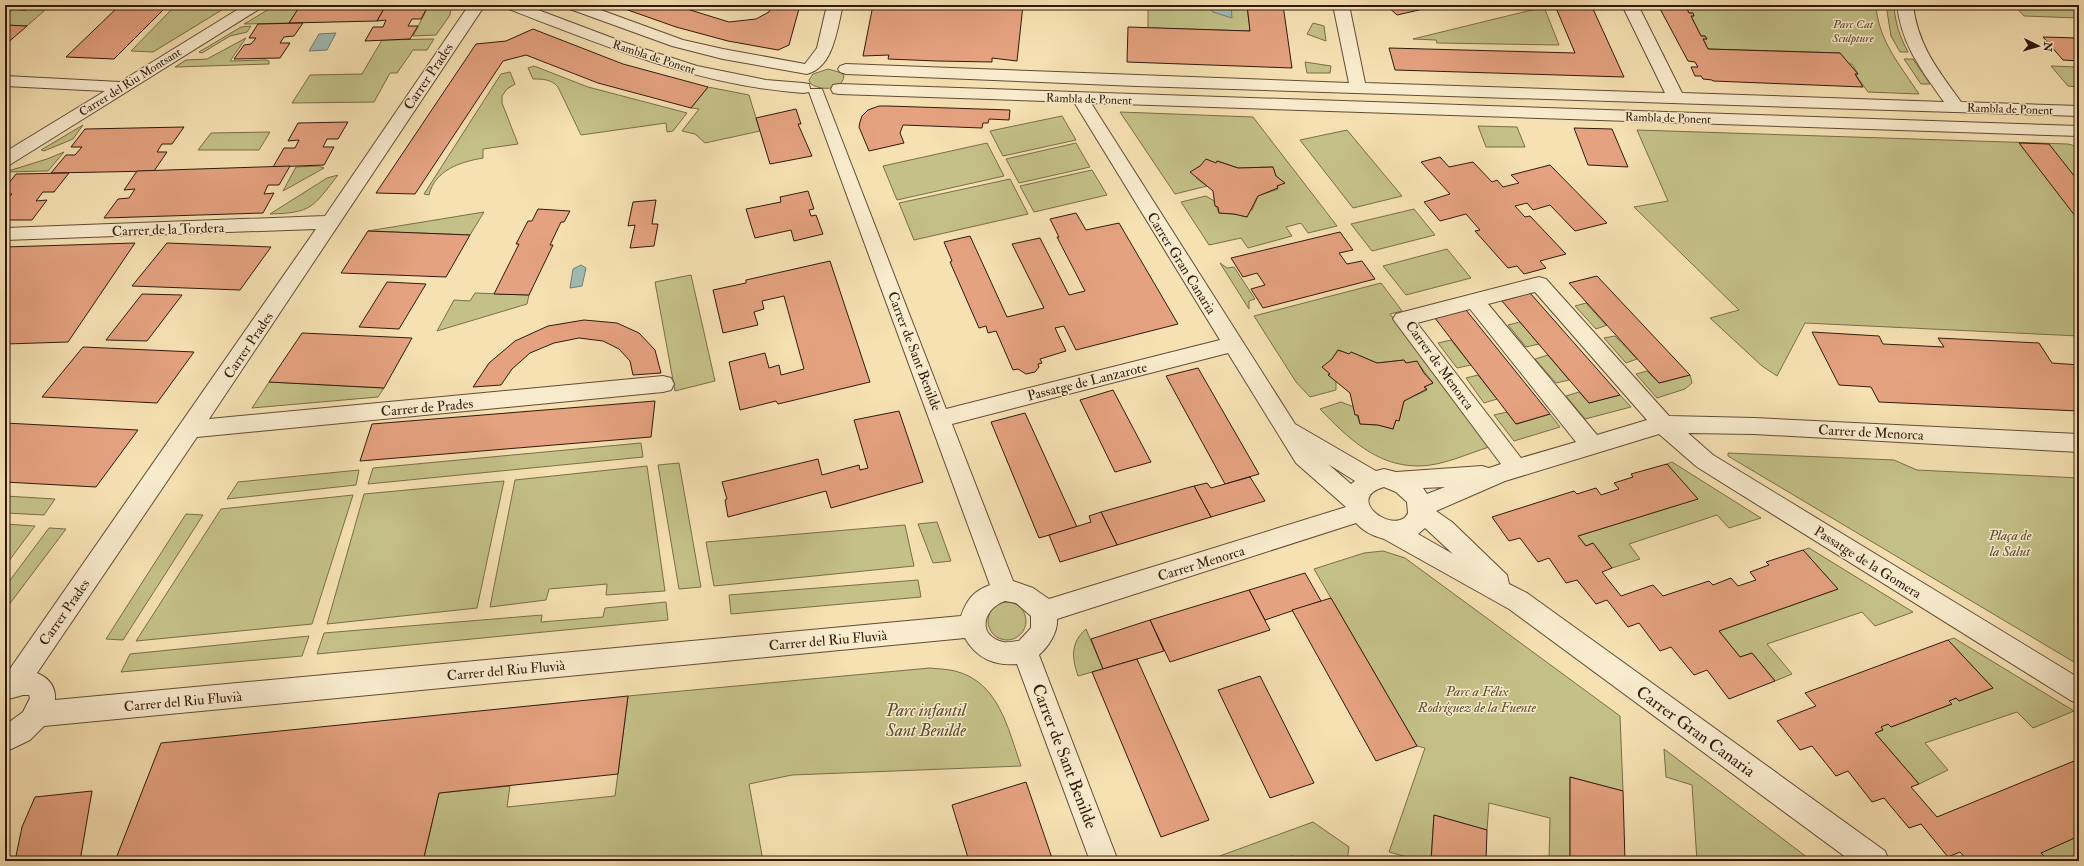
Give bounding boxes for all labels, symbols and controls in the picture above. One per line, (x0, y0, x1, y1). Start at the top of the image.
park label: Parc Cat Sculpture (1831, 17, 1875, 46)
north arrow (2018, 26, 2058, 66)
street label: Rambla de Ponent (611, 37, 697, 78)
street label: Carrer Prades (400, 39, 457, 113)
text: N (2040, 40, 2054, 53)
street label: Carrer del Riu Montsant (76, 45, 184, 120)
street label: Rambla de Ponent (1046, 90, 1132, 109)
street label: Rambla de Ponent (1967, 100, 2053, 119)
street label: Rambla de Ponent (1625, 109, 1711, 128)
street label: Carrer Gran Canaria (1143, 209, 1220, 318)
street label: Carrer de la Tordera (111, 219, 225, 240)
street label: Carrer de Sant Benilde (884, 289, 945, 413)
street label: Carrer Prades (220, 308, 277, 382)
street label: Carrer de Menorca (1402, 318, 1478, 413)
street label: Passatge de Lanzarote (1025, 358, 1149, 405)
street label: Carrer de Prades (380, 395, 474, 420)
street label: Carrer de Menorca (1818, 421, 1924, 444)
street label: Passatge de la Gomera (1811, 523, 1925, 602)
park label: Plaça de la Salut (1988, 527, 2032, 560)
street label: Carrer Menorca (1156, 542, 1247, 585)
street label: Carrer Prades (35, 576, 94, 649)
street label: Carrer del Riu Fluvià (768, 627, 888, 654)
street label: Carrer del Riu Fluvià (446, 657, 566, 684)
street label: Carrer de Sant Benilde (1027, 681, 1102, 832)
street label: Carrer Gran Canaria (1632, 681, 1760, 782)
park label: Parc a Félix Rodríguez de la Fuente (1417, 683, 1537, 716)
street label: Carrer del Riu Fluvià (123, 688, 243, 715)
park label: Parc infantil Sant Benilde (885, 700, 968, 741)

